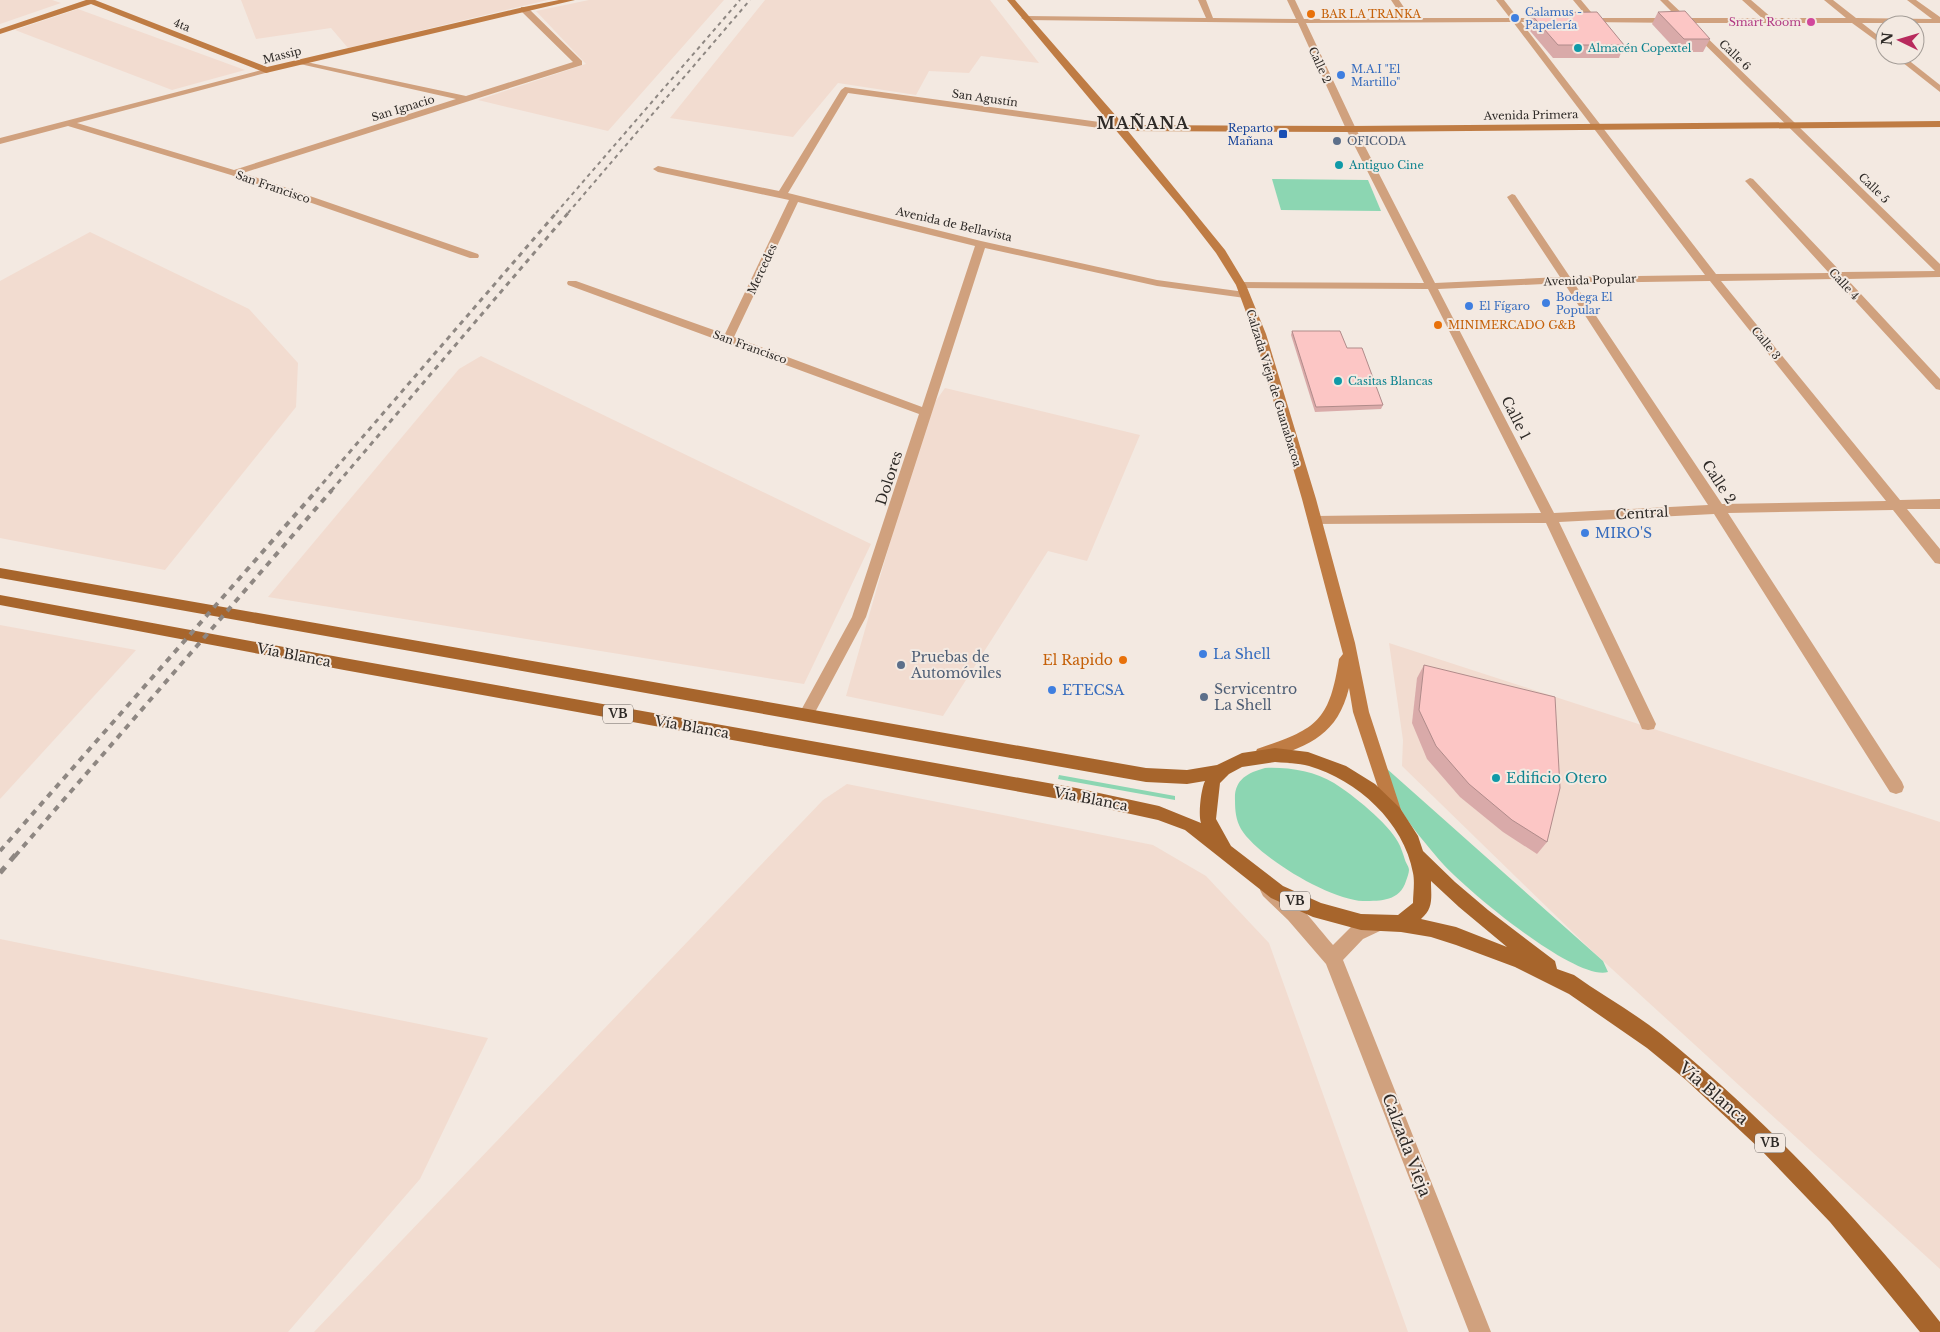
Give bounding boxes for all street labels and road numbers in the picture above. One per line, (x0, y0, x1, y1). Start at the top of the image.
street label: 4ta (172, 15, 193, 35)
street label: Calle 6 (1716, 37, 1754, 73)
street label: Massip (261, 43, 303, 67)
street label: Calle 2 (1306, 45, 1335, 86)
street label: San Agustín (951, 86, 1019, 110)
street label: San Ignacio (370, 92, 436, 124)
street label: Avenida Primera (1483, 107, 1579, 123)
street label: San Francisco (234, 168, 312, 206)
street label: Calle 5 (1856, 170, 1892, 206)
street label: Avenida de Bellavista (894, 204, 1014, 244)
street label: Mercedes (744, 242, 780, 296)
street label: Calle 4 (1826, 265, 1862, 303)
street label: Avenida Popular (1542, 271, 1637, 289)
street label: Calzada Vieja de Guanabacoa (1243, 308, 1305, 469)
street label: Calle 3 (1749, 324, 1784, 362)
street label: San Francisco (711, 327, 789, 367)
street label: Calle 1 (1497, 393, 1535, 443)
street label: Dolores (872, 449, 906, 507)
street label: Calle 2 (1698, 457, 1740, 507)
street label: Central (1615, 503, 1669, 523)
street label: Vía Blanca (255, 639, 333, 671)
road number: VB (603, 704, 633, 724)
street label: Vía Blanca (653, 711, 731, 742)
street label: Vía Blanca (1052, 783, 1130, 815)
road number: VB (1280, 891, 1310, 910)
street label: Vía Blanca (1674, 1057, 1753, 1129)
street label: Calzada Vieja (1378, 1091, 1436, 1200)
road number: VB (1755, 1134, 1785, 1152)

